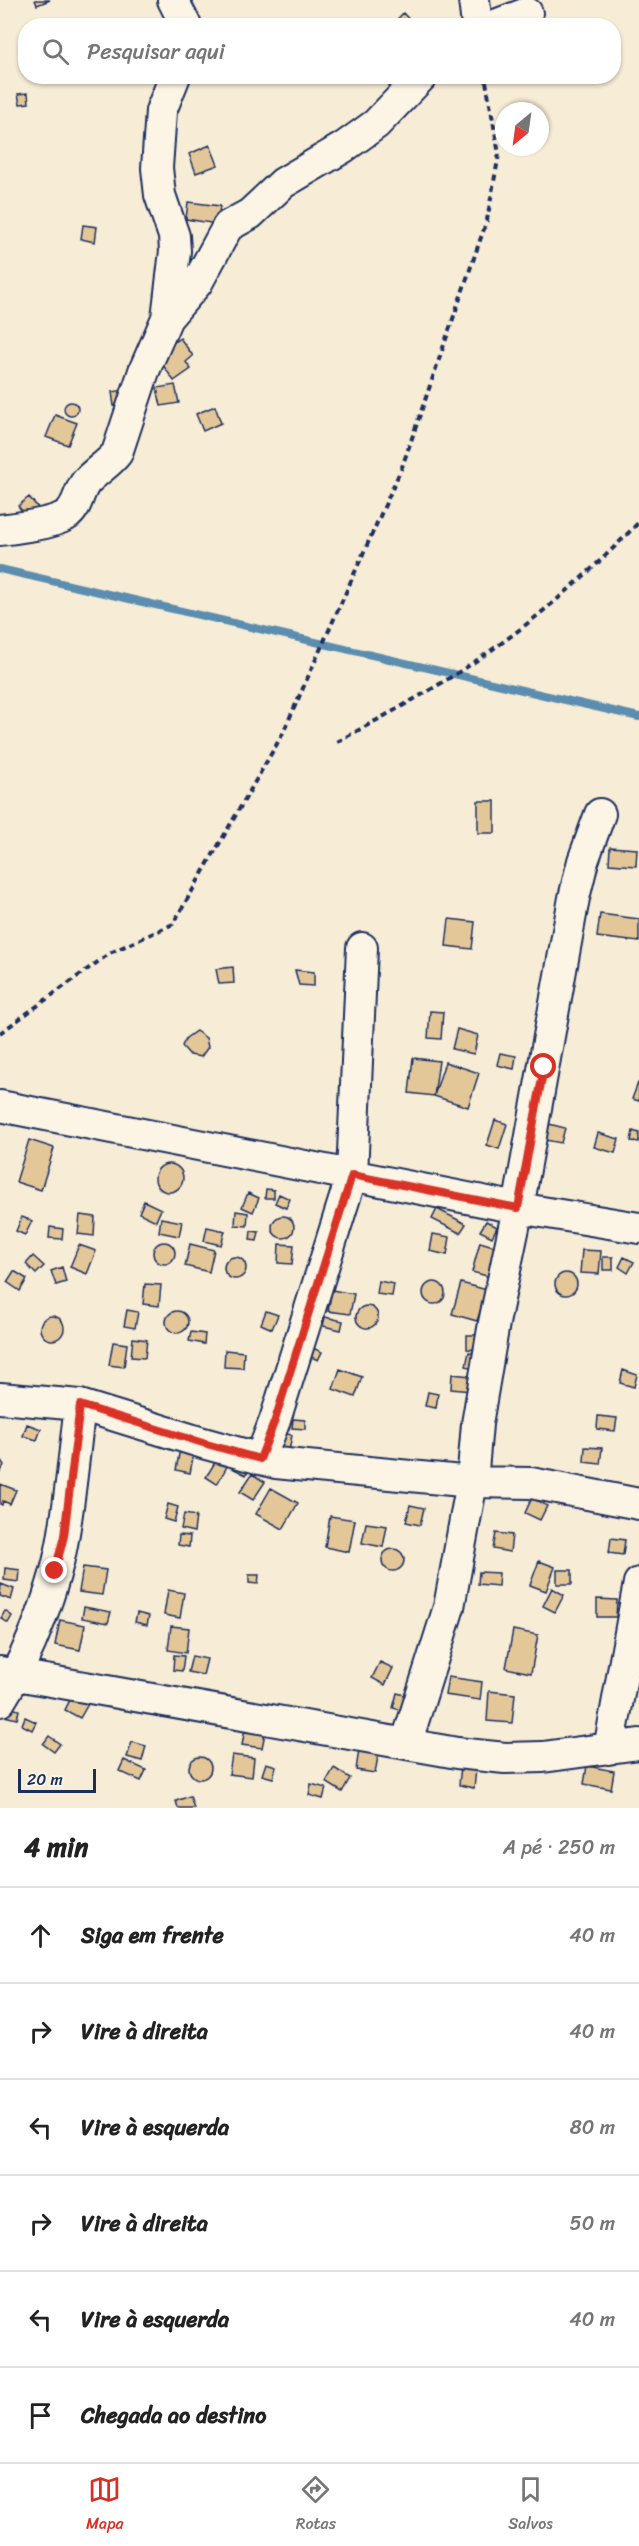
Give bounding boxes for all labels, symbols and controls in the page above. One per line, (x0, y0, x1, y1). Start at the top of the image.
search box (18, 18, 621, 84)
text: Pesquisar aqui (87, 32, 225, 71)
icon: search (39, 35, 72, 68)
north arrow (495, 102, 549, 156)
route start (530, 1053, 556, 1079)
route end (41, 1557, 67, 1583)
text: 20 m (27, 1765, 63, 1794)
scale bar (18, 1766, 96, 1794)
text: 4 min (24, 1824, 88, 1870)
text: A pé · 250 m (503, 1830, 615, 1865)
text: Siga em frente (81, 1916, 224, 1955)
text: 40 m (569, 1918, 615, 1953)
icon: ahead (24, 1919, 57, 1952)
text: Vire à direita (81, 2012, 208, 2051)
text: 40 m (569, 2014, 615, 2049)
icon: right (24, 2015, 57, 2048)
text: Vire à esquerda (81, 2108, 229, 2147)
text: 80 m (570, 2110, 615, 2145)
icon: left (24, 2111, 57, 2144)
text: Vire à direita (81, 2204, 208, 2243)
text: 50 m (570, 2206, 615, 2241)
icon: right (24, 2207, 57, 2240)
text: Vire à esquerda (81, 2300, 229, 2339)
text: 40 m (569, 2302, 615, 2337)
icon: left (24, 2303, 57, 2336)
text: Chegada ao destino (81, 2396, 266, 2435)
icon: arrive (24, 2399, 57, 2432)
tab: Mapa (86, 2473, 124, 2538)
tab: Rotas (296, 2473, 336, 2538)
tab: Salvos (508, 2473, 553, 2538)

